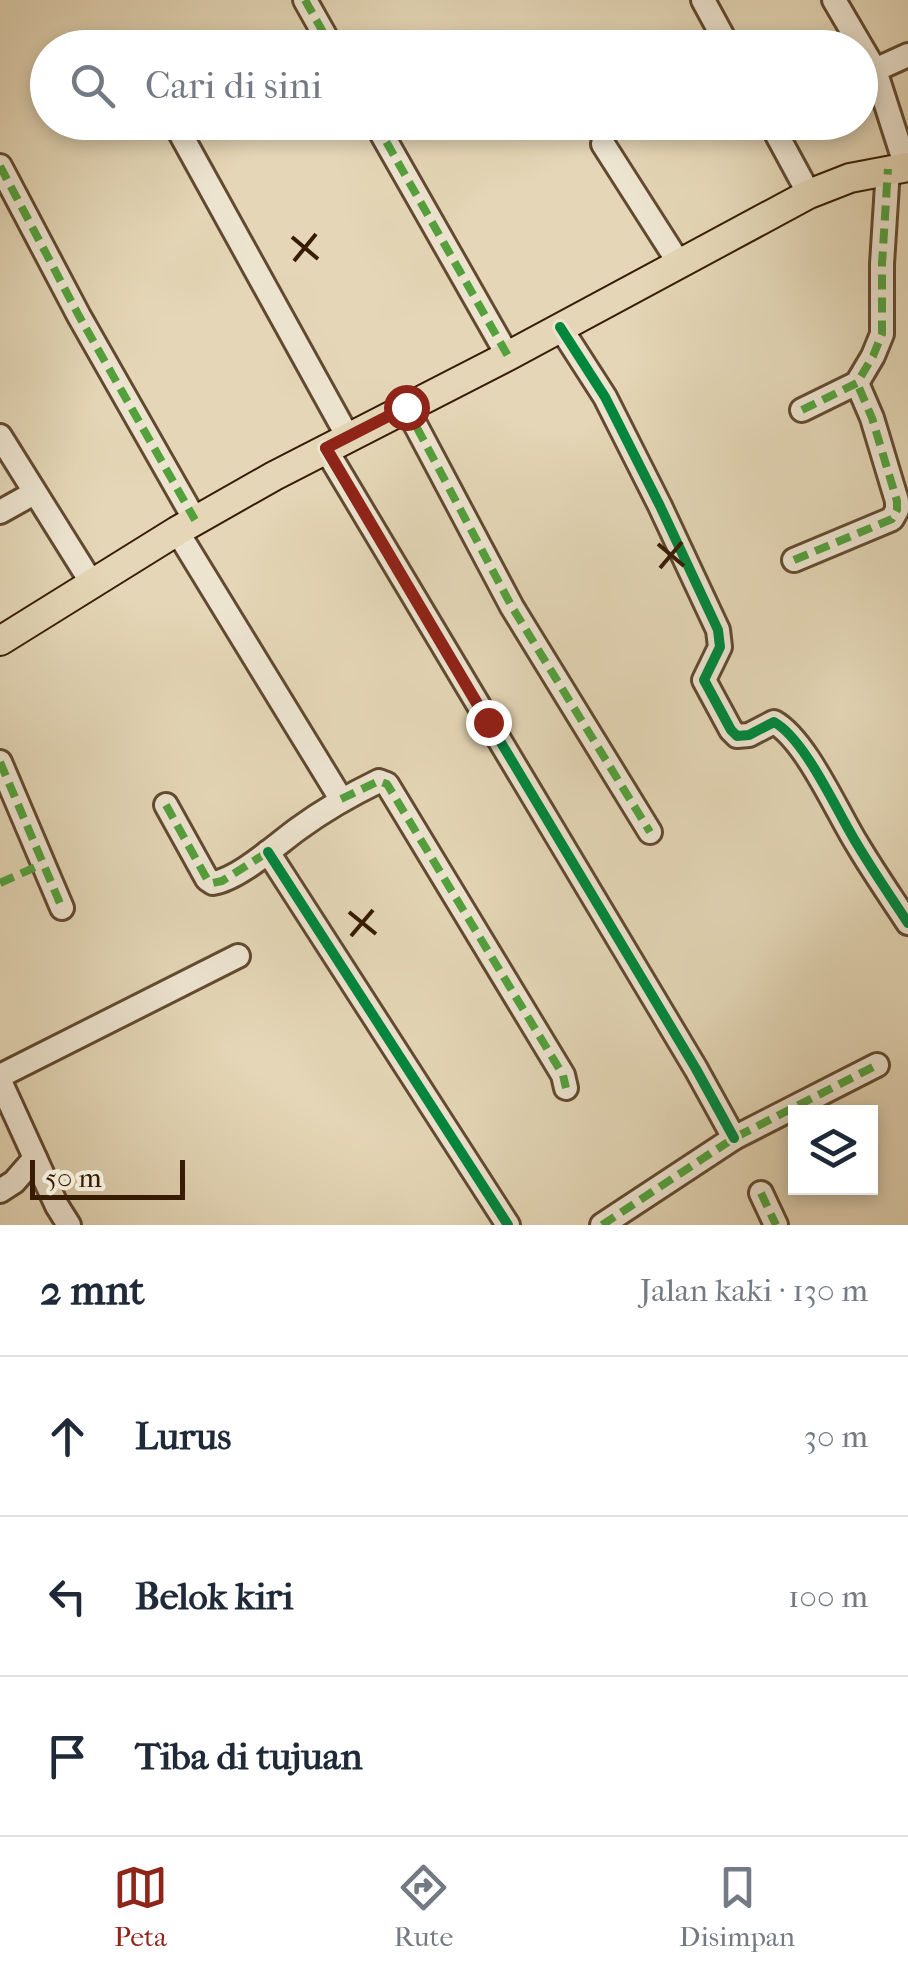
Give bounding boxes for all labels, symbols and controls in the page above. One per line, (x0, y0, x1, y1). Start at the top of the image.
search box (30, 30, 878, 140)
icon: search (65, 58, 120, 113)
text: Cari di sini (145, 63, 322, 108)
route start (384, 385, 430, 431)
route end (466, 700, 512, 746)
map controls (788, 1105, 878, 1195)
button: layers (788, 1105, 878, 1195)
scale bar (30, 1155, 185, 1200)
text: 50 m (45, 1161, 102, 1194)
text: 2 mnt (40, 1266, 145, 1315)
text: Jalan kaki · 130 m (640, 1272, 868, 1309)
icon: ahead (40, 1409, 95, 1464)
text: Lurus (135, 1414, 231, 1459)
text: 30 m (804, 1418, 868, 1455)
icon: left (40, 1569, 95, 1624)
text: Belok kiri (135, 1574, 294, 1619)
text: 100 m (788, 1578, 868, 1615)
icon: arrive (40, 1729, 95, 1784)
text: Tiba di tujuan (135, 1734, 362, 1779)
tab: Peta (113, 1860, 168, 1953)
tab: Rute (394, 1860, 453, 1953)
tab: Disimpan (679, 1860, 795, 1953)

